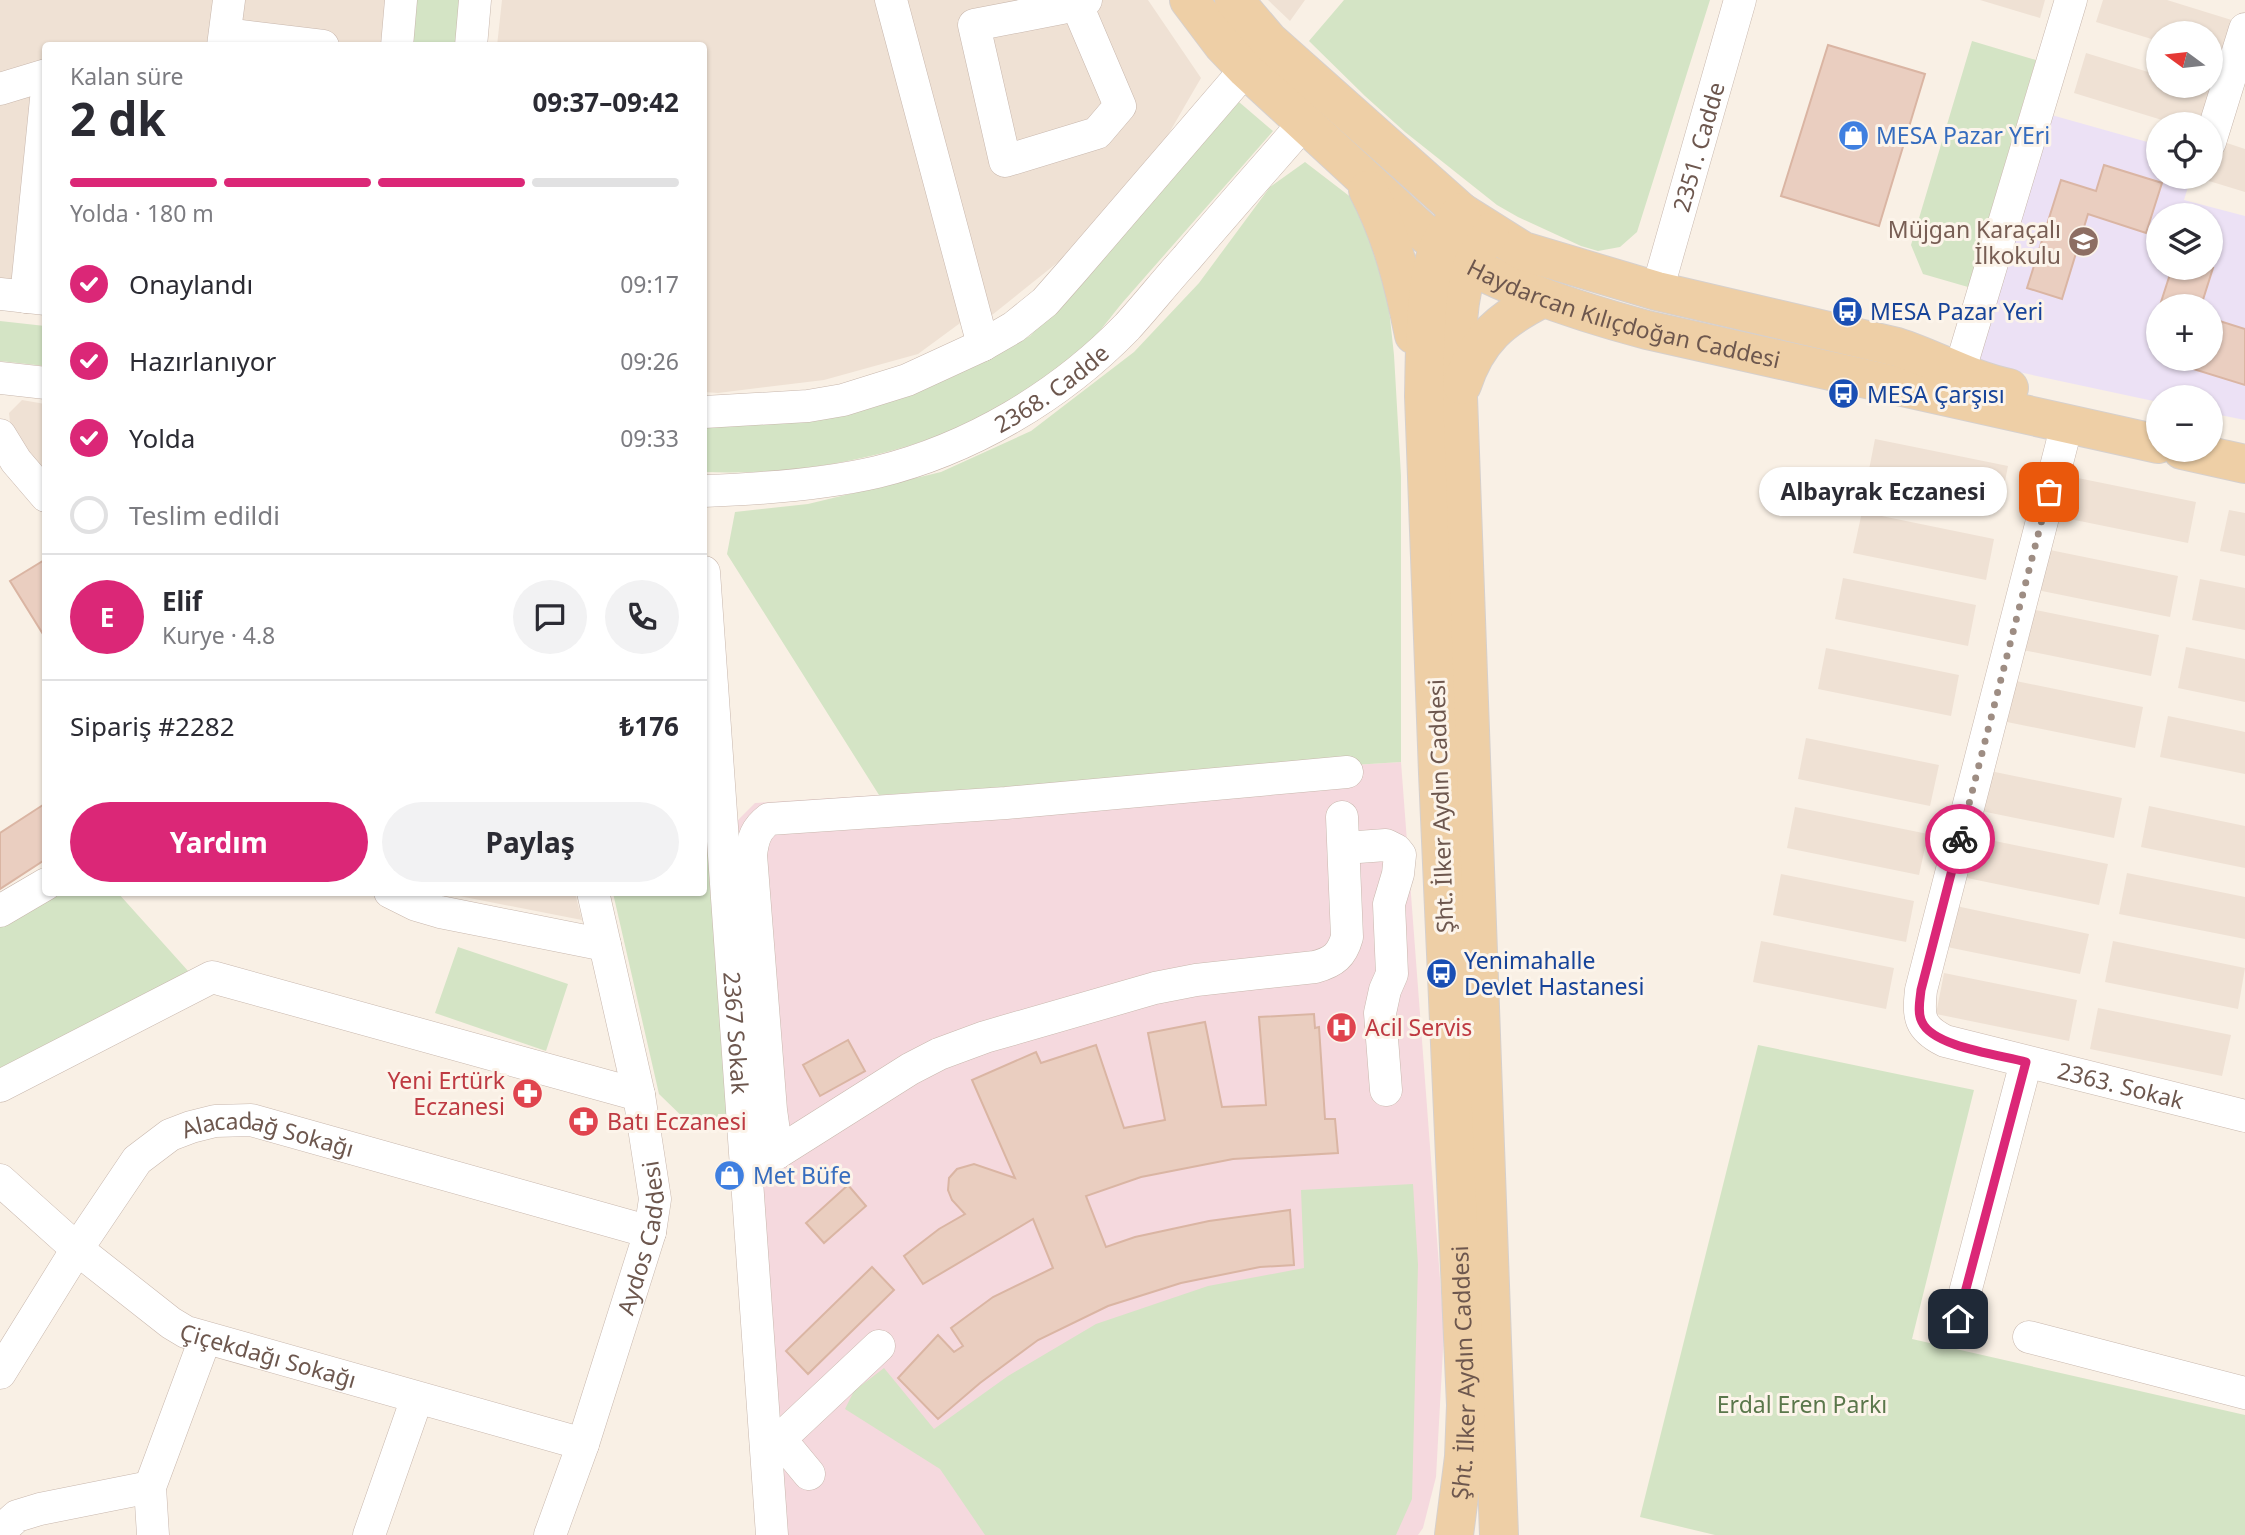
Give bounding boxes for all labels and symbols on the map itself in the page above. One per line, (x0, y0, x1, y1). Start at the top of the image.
north arrow (2146, 21, 2222, 98)
street label: 2351. Cadde (1664, 78, 1732, 215)
shop icon: MESA Pazar YEri (1836, 118, 1870, 152)
place label: MESA Pazar YEri (1876, 119, 2050, 151)
place label: Müjgan Karaçalı İlkokulu (1888, 213, 2061, 271)
school or university icon: Müjgan Karaçalı İlkokulu (2067, 225, 2101, 259)
street label: Haydarcan Kılıçdoğan Caddesi (1462, 251, 1783, 375)
bus stop icon: MESA Pazar Yeri (1830, 294, 1864, 328)
place label: MESA Pazar Yeri (1870, 295, 2043, 327)
street label: 2368. Cadde (988, 337, 1115, 440)
bus stop icon: MESA Çarşısı (1827, 377, 1861, 411)
place label: MESA Çarşısı (1867, 378, 2005, 410)
pin (2019, 462, 2079, 522)
callout: Albayrak Eczanesi (1758, 468, 2007, 516)
street label: Şht. İlker Aydın Caddesi (1420, 678, 1460, 934)
courier (1925, 804, 1995, 874)
place label: Yenimahalle Devlet Hastanesi (1464, 944, 1644, 1002)
bus stop icon: Yenimahalle Devlet Hastanesi (1424, 956, 1458, 990)
street label: 2367 Sokak (716, 971, 757, 1096)
hospital icon: Acil Servis (1325, 1010, 1359, 1044)
place label: Acil Servis (1365, 1011, 1472, 1043)
street label: 2363. Sokak (2054, 1054, 2188, 1116)
place label: Yeni Ertürk Eczanesi (387, 1064, 506, 1122)
pharmacy icon: Yeni Ertürk Eczanesi (511, 1076, 545, 1110)
street label: Alacadağ Sokağı (176, 1104, 358, 1164)
pharmacy icon: Batı Eczanesi (567, 1104, 601, 1138)
place label: Batı Eczanesi (607, 1105, 747, 1137)
shop icon: Met Büfe (713, 1158, 747, 1192)
street label: Aydos Caddesi (609, 1159, 672, 1319)
place label: Met Büfe (753, 1159, 851, 1191)
street label: Şht. İlker Aydın Caddesi (1443, 1245, 1482, 1501)
pin (1928, 1289, 1988, 1349)
street label: Çiçekdağı Sokağı (176, 1315, 360, 1395)
park label: Erdal Eren Parkı (1717, 1388, 1887, 1420)

